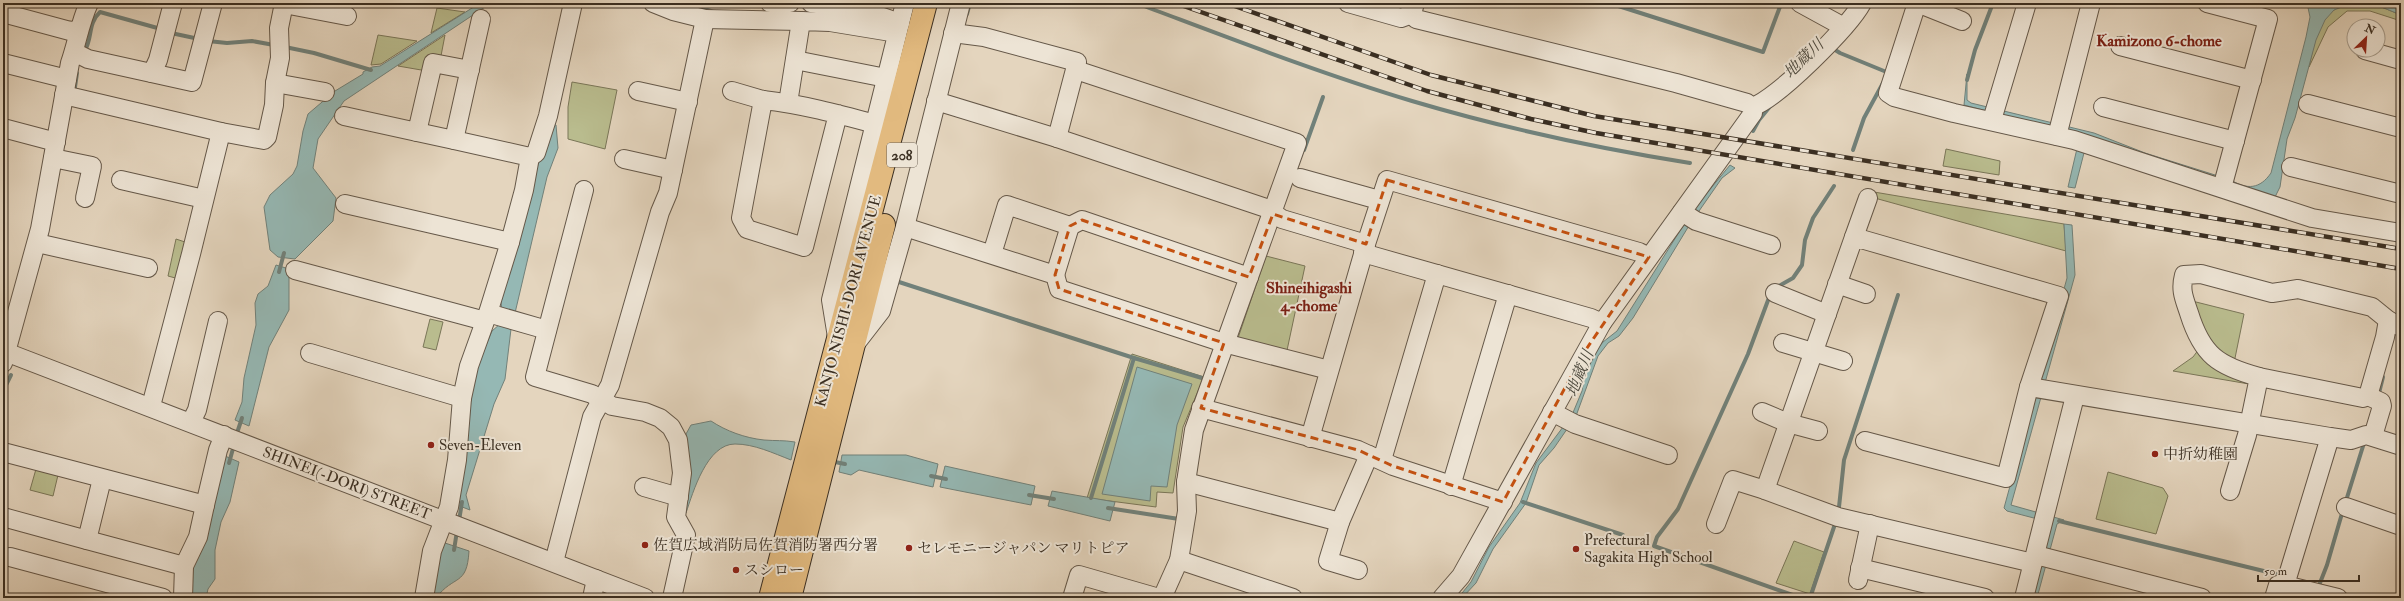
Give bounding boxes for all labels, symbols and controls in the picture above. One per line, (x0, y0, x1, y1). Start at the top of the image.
north arrow (2346, 18, 2386, 58)
text: N (2362, 21, 2378, 38)
district label: Kamizono 6-chome (2096, 31, 2222, 51)
water label: 地蔵川 (1779, 33, 1829, 83)
road number: 208 (887, 143, 917, 167)
street label: KANJO NISHI-DORI AVENUE (811, 193, 887, 409)
district label: Shineihigashi 4-chome (1266, 278, 1353, 316)
water label: 地蔵川 (1562, 346, 1599, 399)
place label: Seven-Eleven (439, 436, 522, 455)
marker: Seven-Eleven (426, 440, 436, 450)
street label: SHINEI(-DORI) STREET (260, 443, 434, 524)
place label: 中折幼稚園 (2163, 445, 2238, 464)
marker: 中折幼稚園 (2150, 449, 2160, 459)
place label: Prefectural Sagakita High School (1584, 531, 1713, 567)
place label: 佐賀広域消防局佐賀消防署西分署 (653, 536, 878, 555)
place label: セレモニージャパン マリトピア (917, 539, 1130, 558)
marker: 佐賀広域消防局佐賀消防署西分署 (640, 540, 650, 550)
marker: セレモニージャパン マリトピア (904, 543, 914, 553)
marker: Prefectural Sagakita High School (1571, 544, 1581, 554)
scale bar (2258, 557, 2359, 583)
place label: スシロー (744, 561, 804, 580)
text: 50 m (2264, 564, 2288, 579)
marker: スシロー (731, 565, 741, 575)

